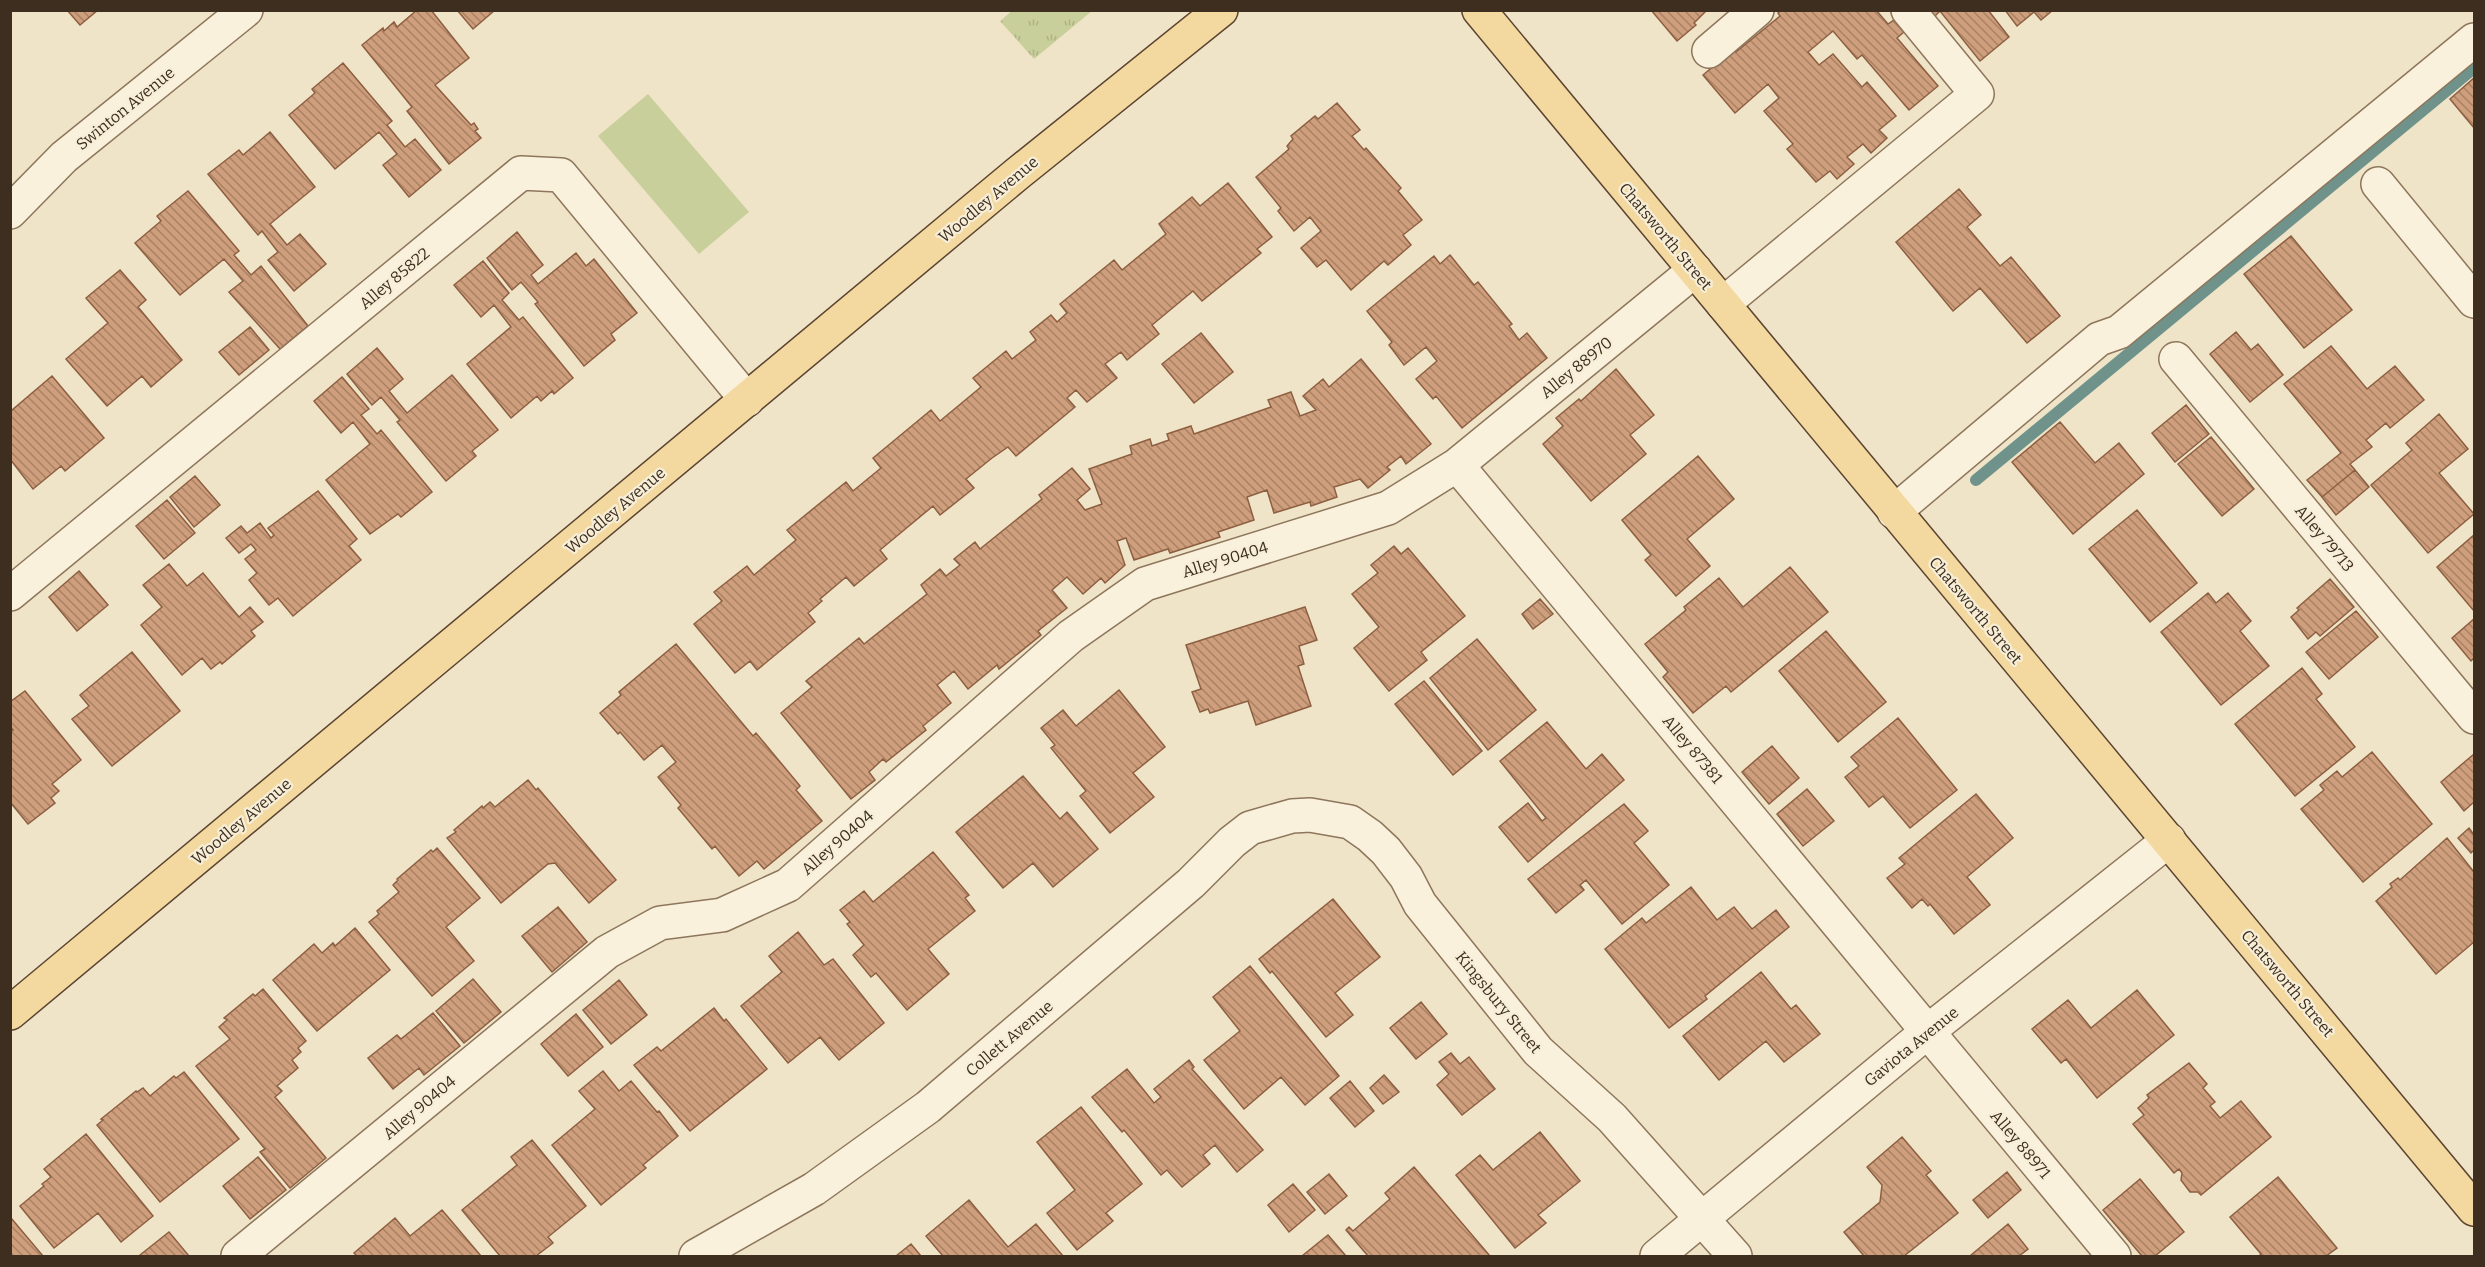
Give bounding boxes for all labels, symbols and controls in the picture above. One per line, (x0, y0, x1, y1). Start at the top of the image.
street label: Swinton Avenue (72, 63, 178, 154)
street label: Woodley Avenue (935, 152, 1042, 247)
street label: Chatsworth Street (1615, 179, 1716, 294)
street label: Alley 85822 (355, 244, 433, 313)
street label: Alley 88970 (1537, 333, 1616, 402)
street label: Woodley Avenue (562, 463, 669, 558)
street label: Alley 79713 (2291, 501, 2358, 575)
street label: Alley 90404 (1180, 537, 1271, 582)
street label: Chatsworth Street (1925, 553, 2026, 668)
street label: Alley 87381 (1659, 711, 1727, 788)
street label: Woodley Avenue (188, 774, 295, 869)
street label: Alley 90404 (798, 806, 878, 879)
street label: Chatsworth Street (2237, 926, 2338, 1041)
street label: Kingsbury Street (1452, 947, 1546, 1057)
street label: Collett Avenue (962, 996, 1057, 1080)
street label: Gaviota Avenue (1860, 1002, 1962, 1090)
street label: Alley 90404 (379, 1071, 460, 1143)
street label: Alley 88971 (1987, 1106, 2055, 1183)

